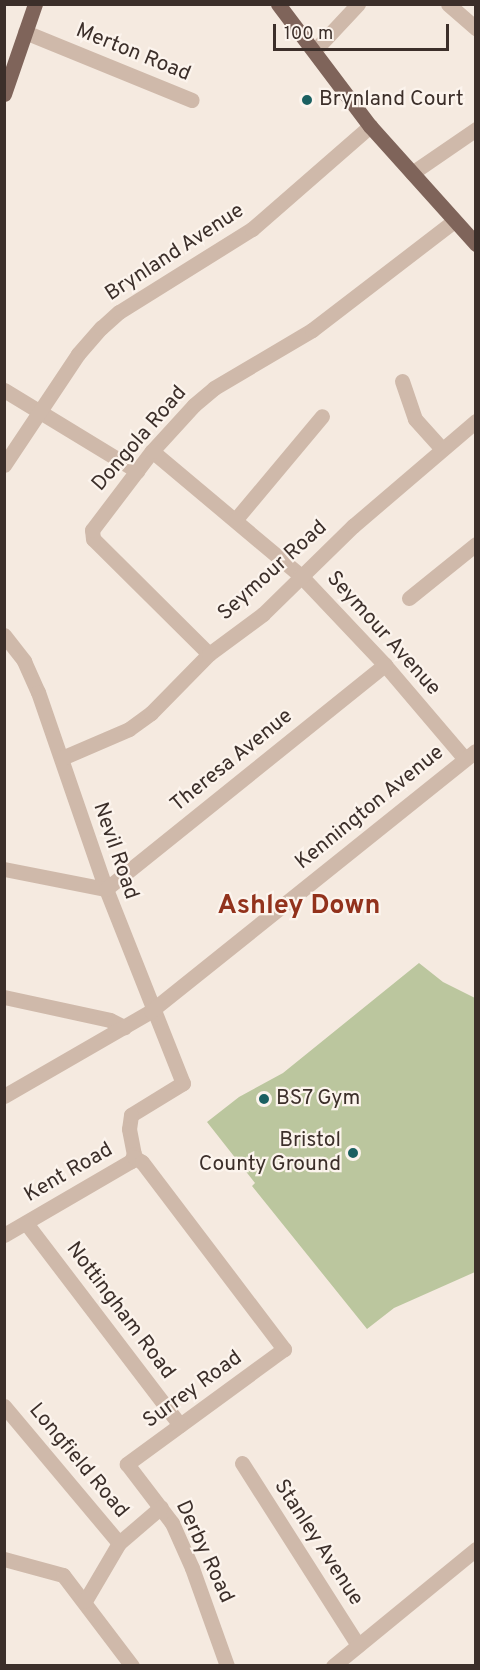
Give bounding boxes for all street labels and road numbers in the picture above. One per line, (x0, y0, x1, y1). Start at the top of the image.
street label: Merton Road (72, 19, 194, 87)
street label: Brynland Avenue (101, 199, 249, 307)
street label: Dongola Road (87, 381, 193, 497)
street label: Seymour Road (213, 515, 333, 627)
street label: Seymour Avenue (320, 566, 446, 702)
street label: Theresa Avenue (166, 704, 298, 818)
street label: Kennington Avenue (290, 740, 450, 876)
street label: Nevil Road (87, 799, 143, 903)
street label: Kent Road (20, 1138, 118, 1208)
street label: Nottingham Road (60, 1237, 180, 1385)
street label: Surrey Road (139, 1346, 247, 1434)
street label: Longfield Road (23, 1399, 133, 1523)
street label: Stanley Avenue (268, 1475, 368, 1611)
street label: Derby Road (169, 1497, 239, 1607)

